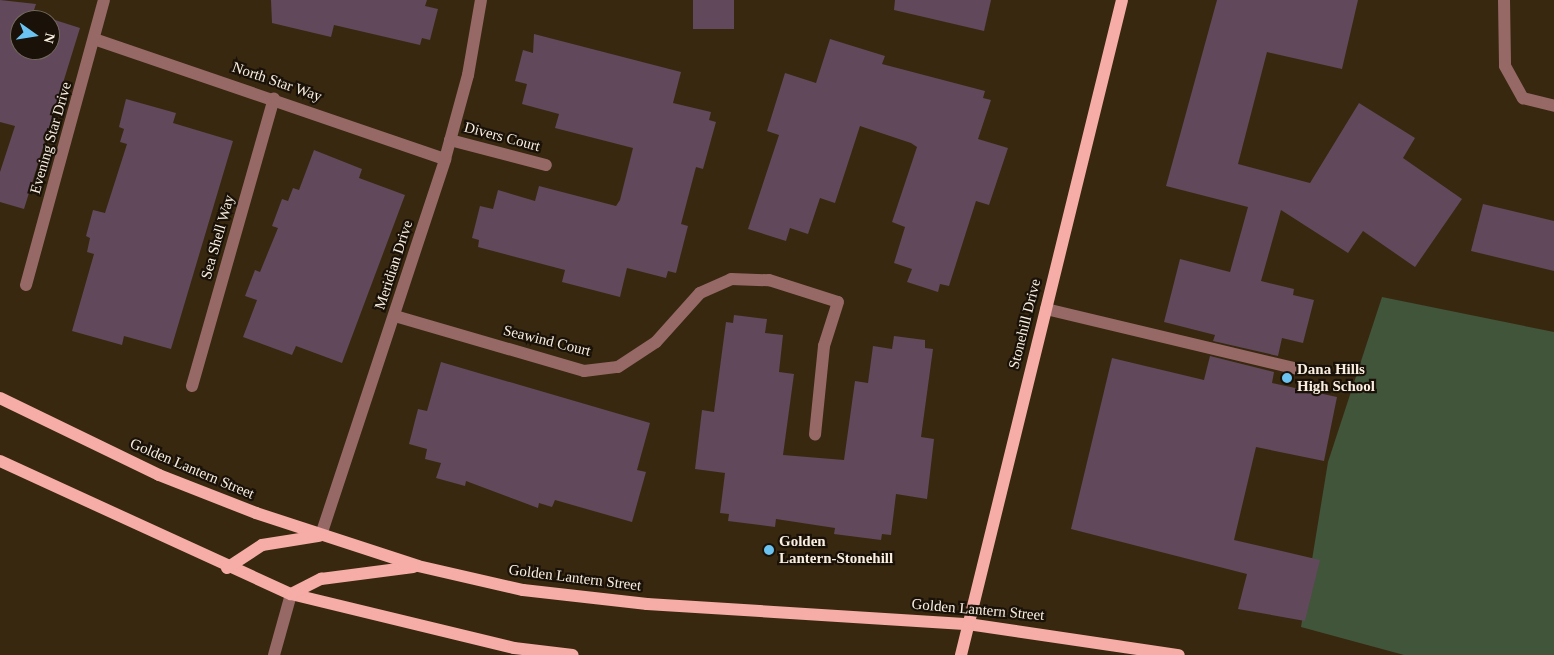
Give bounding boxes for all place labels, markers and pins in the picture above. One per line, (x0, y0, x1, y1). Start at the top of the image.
place label: Dana Hills High School (1297, 360, 1375, 395)
marker: Dana Hills High School (1281, 372, 1293, 384)
place label: Golden Lantern-Stonehill (779, 532, 893, 567)
marker: Golden Lantern-Stonehill (763, 544, 775, 556)

